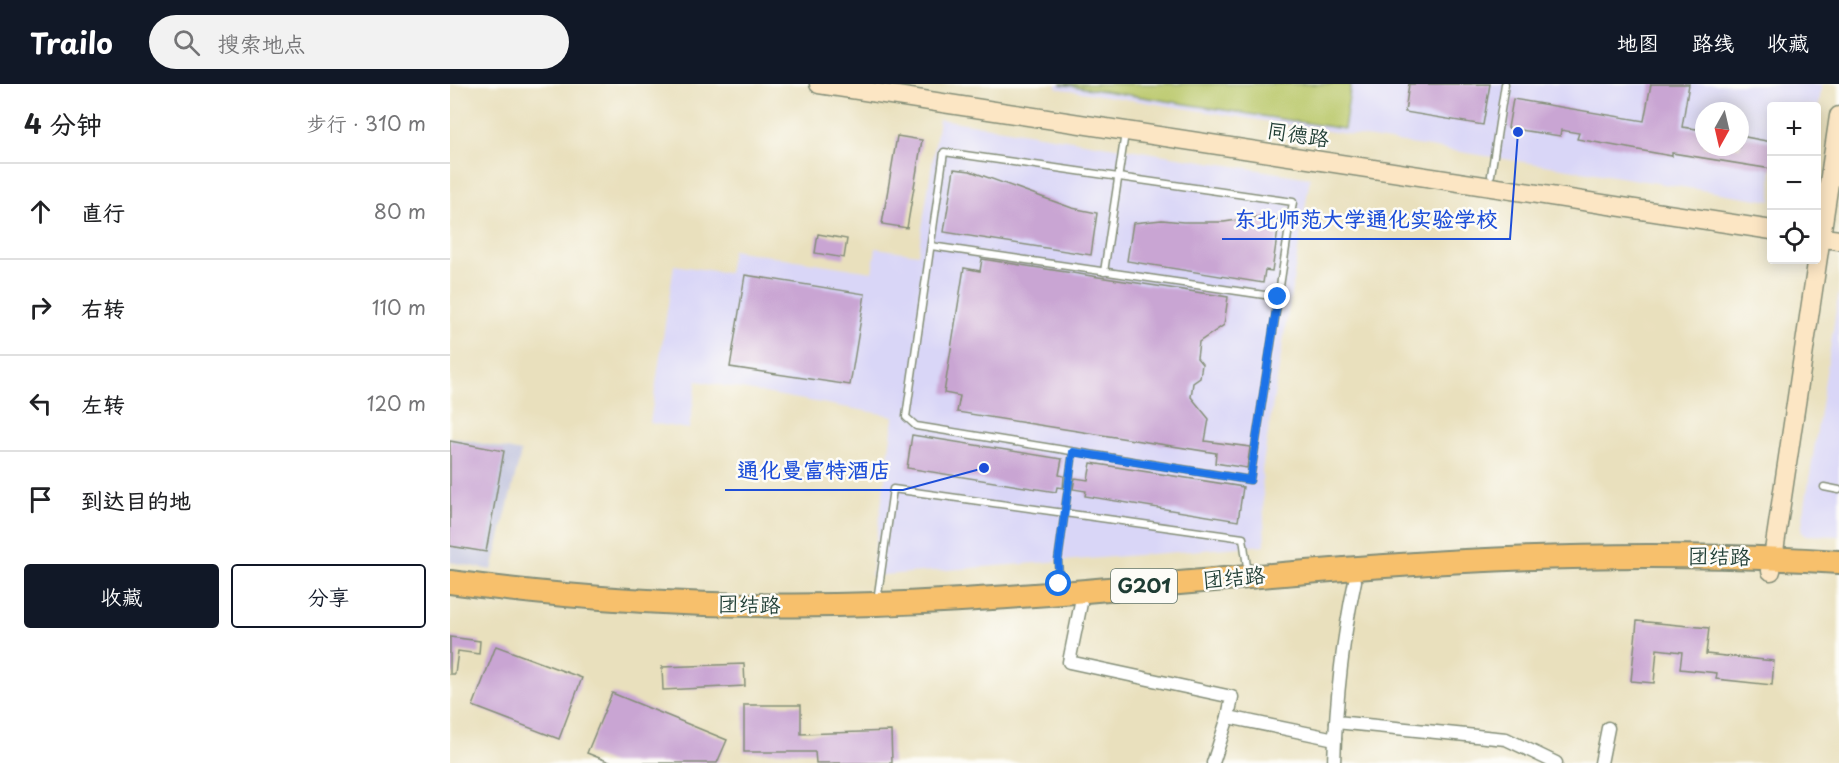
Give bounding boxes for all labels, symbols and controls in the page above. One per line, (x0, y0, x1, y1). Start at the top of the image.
search box (149, 15, 569, 69)
text: Trailo (30, 21, 113, 64)
icon: search (170, 26, 203, 59)
text: 搜索地点 (218, 26, 306, 59)
text: 地图 (1617, 26, 1659, 58)
text: 路线 (1692, 26, 1734, 58)
text: 收藏 (1767, 26, 1809, 58)
north arrow (1695, 102, 1749, 156)
map controls (1767, 102, 1821, 264)
button: + (1767, 102, 1821, 156)
text: 4 分钟 (24, 104, 102, 143)
text: 步行 · 310 m (307, 108, 426, 138)
street label: 同德路 (1265, 112, 1332, 154)
button: − (1767, 156, 1821, 210)
icon: ahead (24, 195, 57, 228)
text: 直行 (81, 195, 125, 228)
text: 80 m (374, 196, 426, 226)
callout: 东北师范大学通化实验学校 (1222, 199, 1510, 239)
text: 东北师范大学通化实验学校 (1234, 201, 1498, 234)
button: locate (1767, 210, 1821, 264)
route end (1264, 283, 1290, 309)
icon: right (24, 291, 57, 324)
text: 右转 (81, 291, 125, 324)
text: 110 m (372, 292, 426, 322)
icon: left (24, 387, 57, 420)
text: 左转 (81, 387, 125, 420)
text: 120 m (367, 388, 426, 418)
callout: 通化曼富特酒店 (725, 450, 903, 490)
text: 通化曼富特酒店 (737, 452, 891, 485)
icon: arrive (24, 483, 57, 516)
text: 到达目的地 (81, 483, 191, 516)
street label: 团结路 (1687, 538, 1751, 572)
street label: 团结路 (1201, 557, 1267, 595)
button: 收藏 (24, 564, 219, 628)
button: 分享 (231, 564, 426, 628)
road number: G201 (1111, 569, 1177, 603)
route start (1045, 570, 1071, 596)
street label: 团结路 (717, 586, 781, 620)

